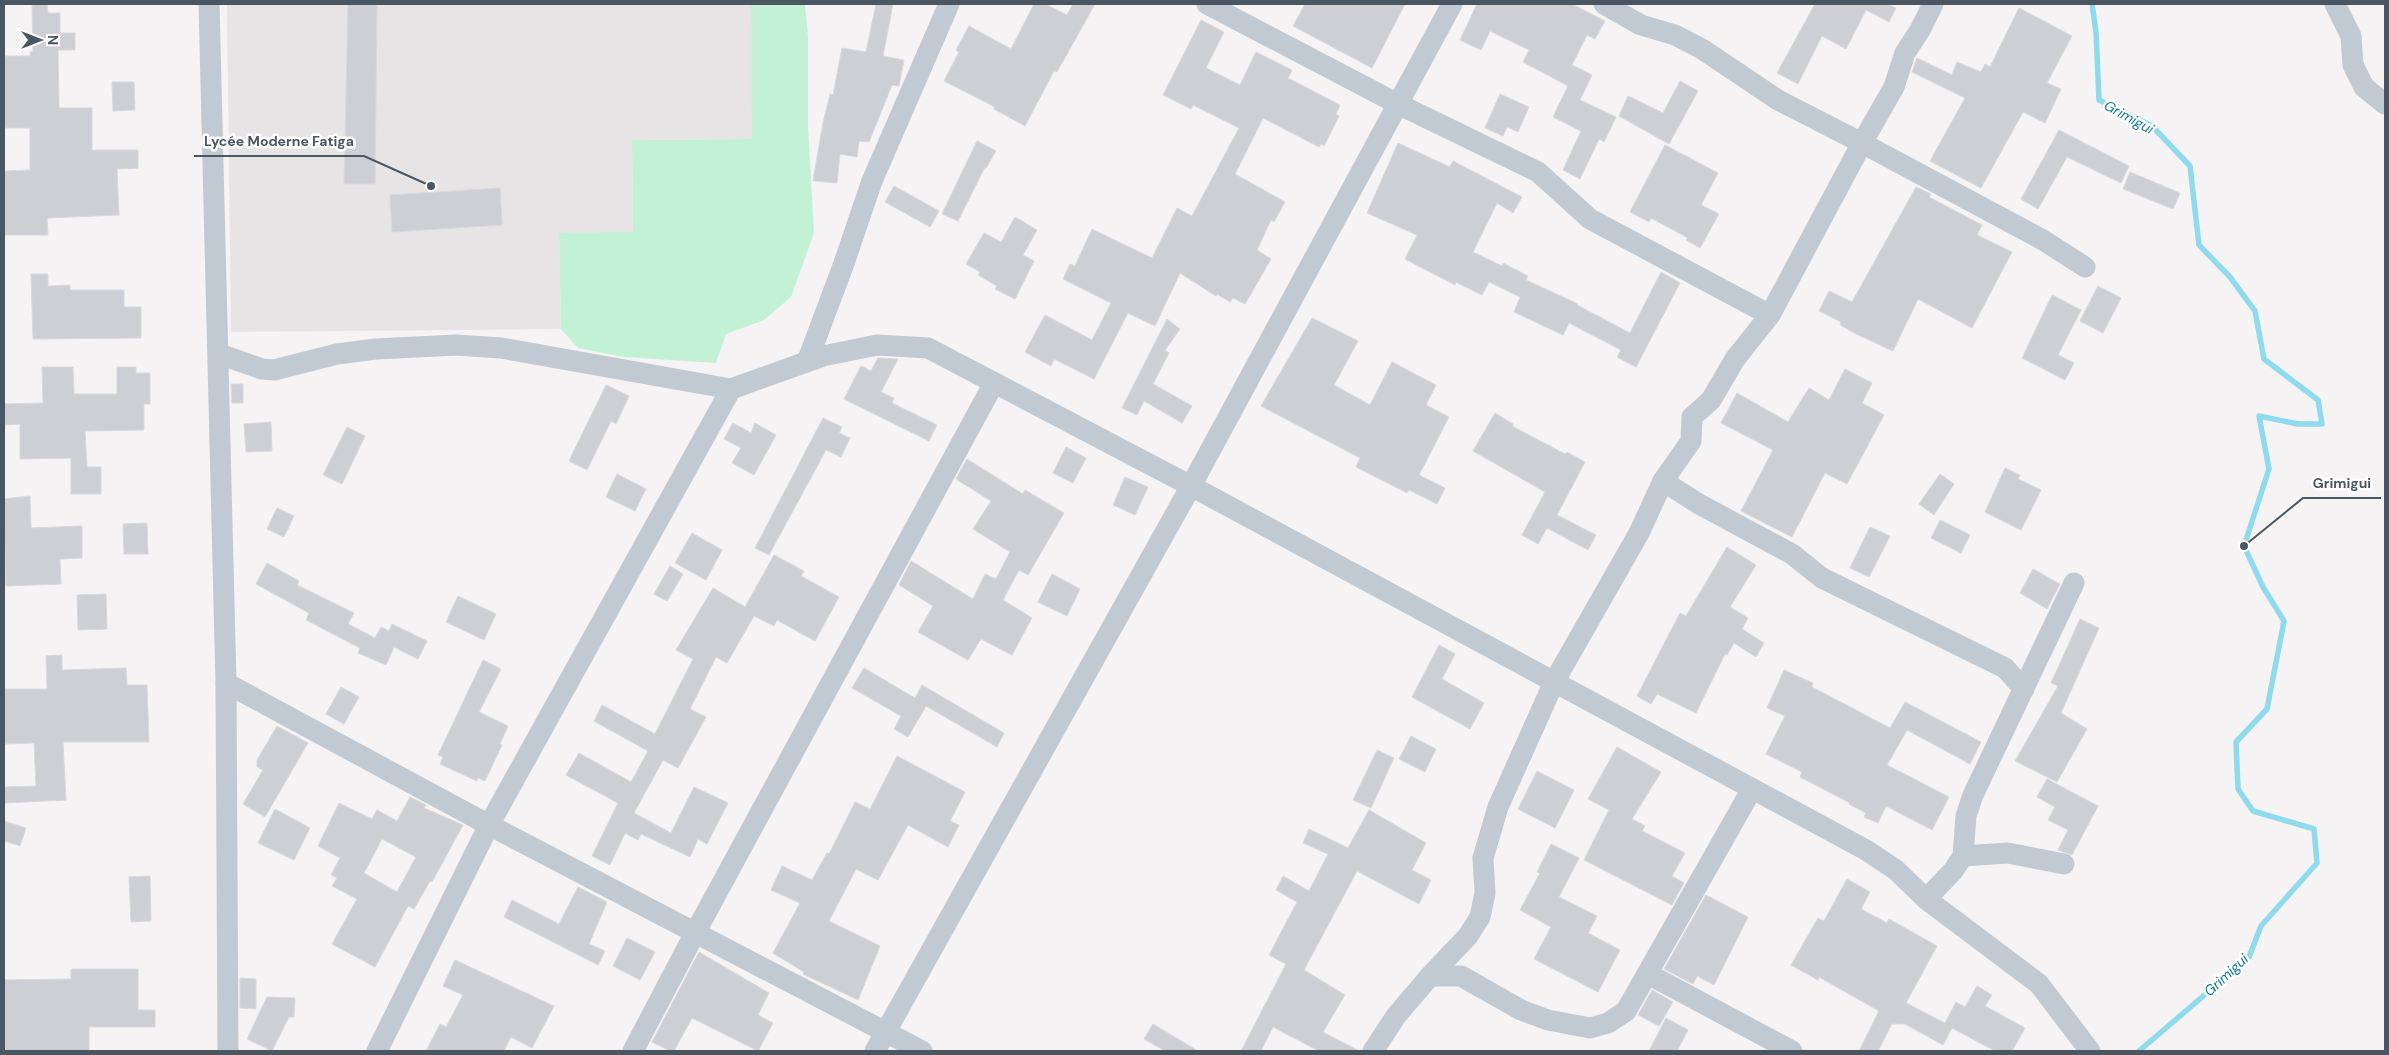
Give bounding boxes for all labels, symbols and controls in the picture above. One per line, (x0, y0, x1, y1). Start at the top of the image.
north arrow (15, 15, 65, 65)
text: N (44, 35, 62, 45)
water label: Grimigui (2101, 96, 2158, 138)
callout: Lycée Moderne Fatiga (194, 127, 364, 156)
text: Lycée Moderne Fatiga (204, 132, 354, 150)
callout: Grimigui (2303, 469, 2381, 498)
text: Grimigui (2313, 474, 2371, 492)
water label: Grimigui (2200, 950, 2252, 1000)

